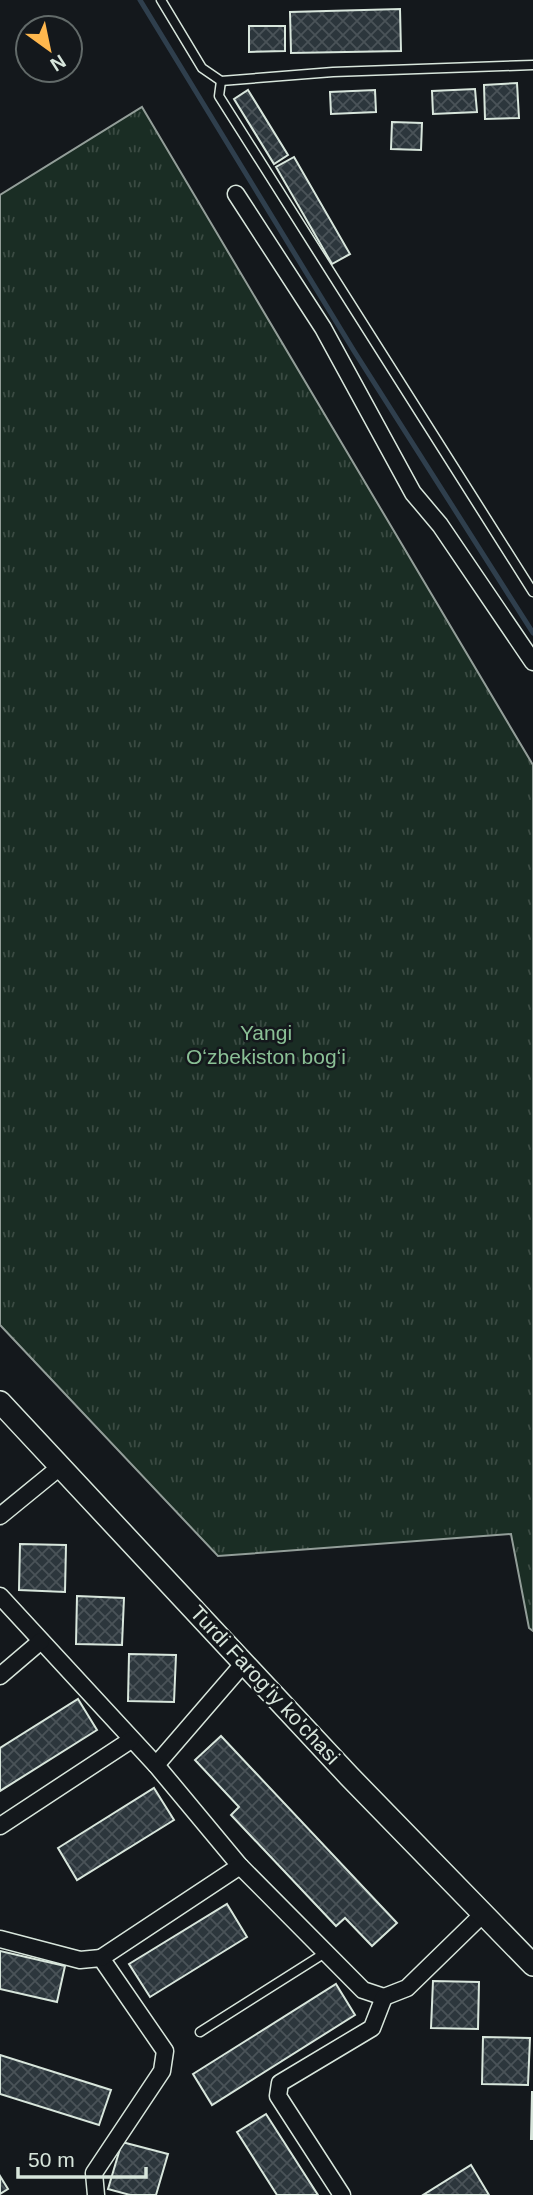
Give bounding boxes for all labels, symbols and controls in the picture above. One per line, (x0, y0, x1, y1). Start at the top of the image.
north arrow (14, 14, 84, 84)
text: N (47, 50, 69, 75)
park label: Yangi Oʻzbekiston bogʻi (186, 1021, 346, 1068)
street label: Turdi Farog'iy ko'chasi (186, 1601, 345, 1769)
scale bar (18, 2136, 145, 2180)
text: 50 m (28, 2148, 75, 2171)

